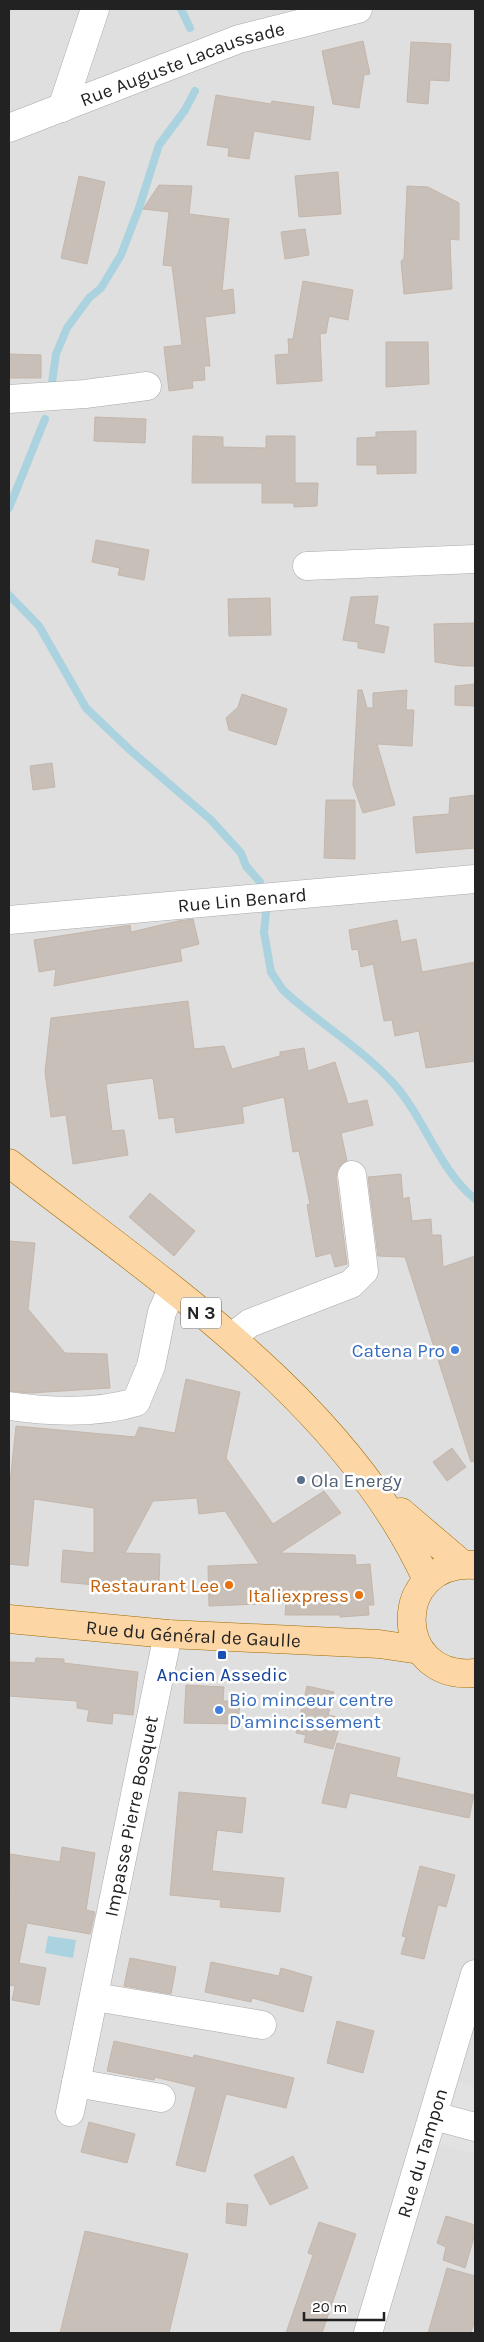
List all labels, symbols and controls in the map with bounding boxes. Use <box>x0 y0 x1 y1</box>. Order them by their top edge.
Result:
street label: Rue Auguste Lacaussade <box>77 18 287 111</box>
street label: Rue Lin Benard <box>177 884 308 917</box>
road number: N 3 <box>181 1298 221 1329</box>
place label: Catena Pro <box>352 1340 445 1362</box>
marker: Catena Pro <box>449 1344 461 1356</box>
place label: Ola Energy <box>311 1470 402 1492</box>
marker: Ola Energy <box>295 1474 307 1486</box>
place label: Restaurant Lee <box>90 1575 219 1597</box>
marker: Restaurant Lee <box>223 1579 235 1591</box>
place label: Italiexpress <box>248 1585 349 1607</box>
marker: Italiexpress <box>353 1589 365 1601</box>
street label: Rue du Général de Gaulle <box>85 1616 301 1652</box>
marker: Ancien Assedic <box>216 1649 228 1661</box>
place label: Ancien Assedic <box>157 1664 287 1686</box>
place label: Bio minceur centre D'amincissement <box>229 1689 394 1733</box>
marker: Bio minceur centre D'amincissement <box>213 1704 225 1716</box>
street label: Impasse Pierre Bosquet <box>100 1714 163 1919</box>
street label: Rue du Tampon <box>393 2086 452 2220</box>
scale bar <box>304 2290 384 2322</box>
text: 20 m <box>312 2298 347 2316</box>

